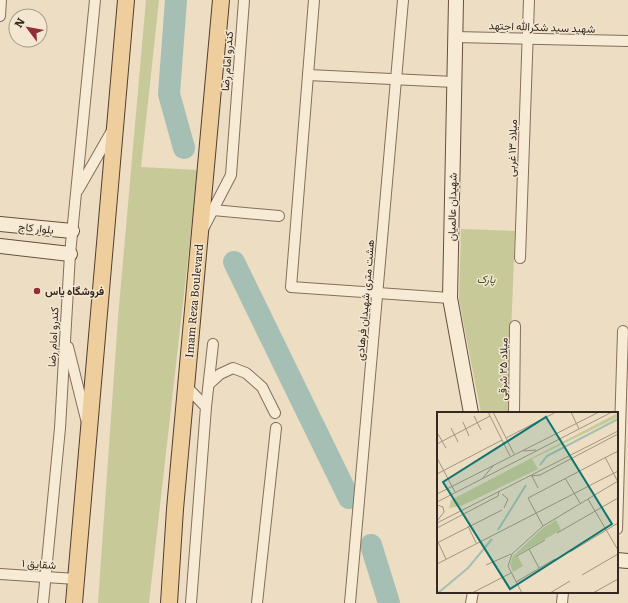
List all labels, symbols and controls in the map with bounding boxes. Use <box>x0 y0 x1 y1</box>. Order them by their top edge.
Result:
north arrow <box>8 8 48 48</box>
text: N <box>9 14 28 30</box>
street label: شهید سید شکرالله اجتهد <box>488 16 596 36</box>
street label: کندرو امام رضا <box>216 30 237 92</box>
street label: میلاد ۱۳ غربی <box>502 119 520 177</box>
street label: شهیدان عالمیان <box>442 172 460 241</box>
street label: بلوار کاج <box>18 217 54 238</box>
street label: هشت متری شهیدان فرهادی <box>351 238 377 361</box>
street label: Imam Reza Boulevard <box>180 243 206 359</box>
park label: پارک <box>477 270 496 287</box>
place label: فروشگاه یاس <box>45 282 104 298</box>
marker: فروشگاه یاس <box>32 286 42 296</box>
street label: کندرو امام رضا <box>42 306 63 367</box>
street label: میلاد ۲۵ شرقی <box>493 337 511 400</box>
inset map <box>437 412 618 593</box>
street label: شقایق ۱ <box>21 554 57 572</box>

